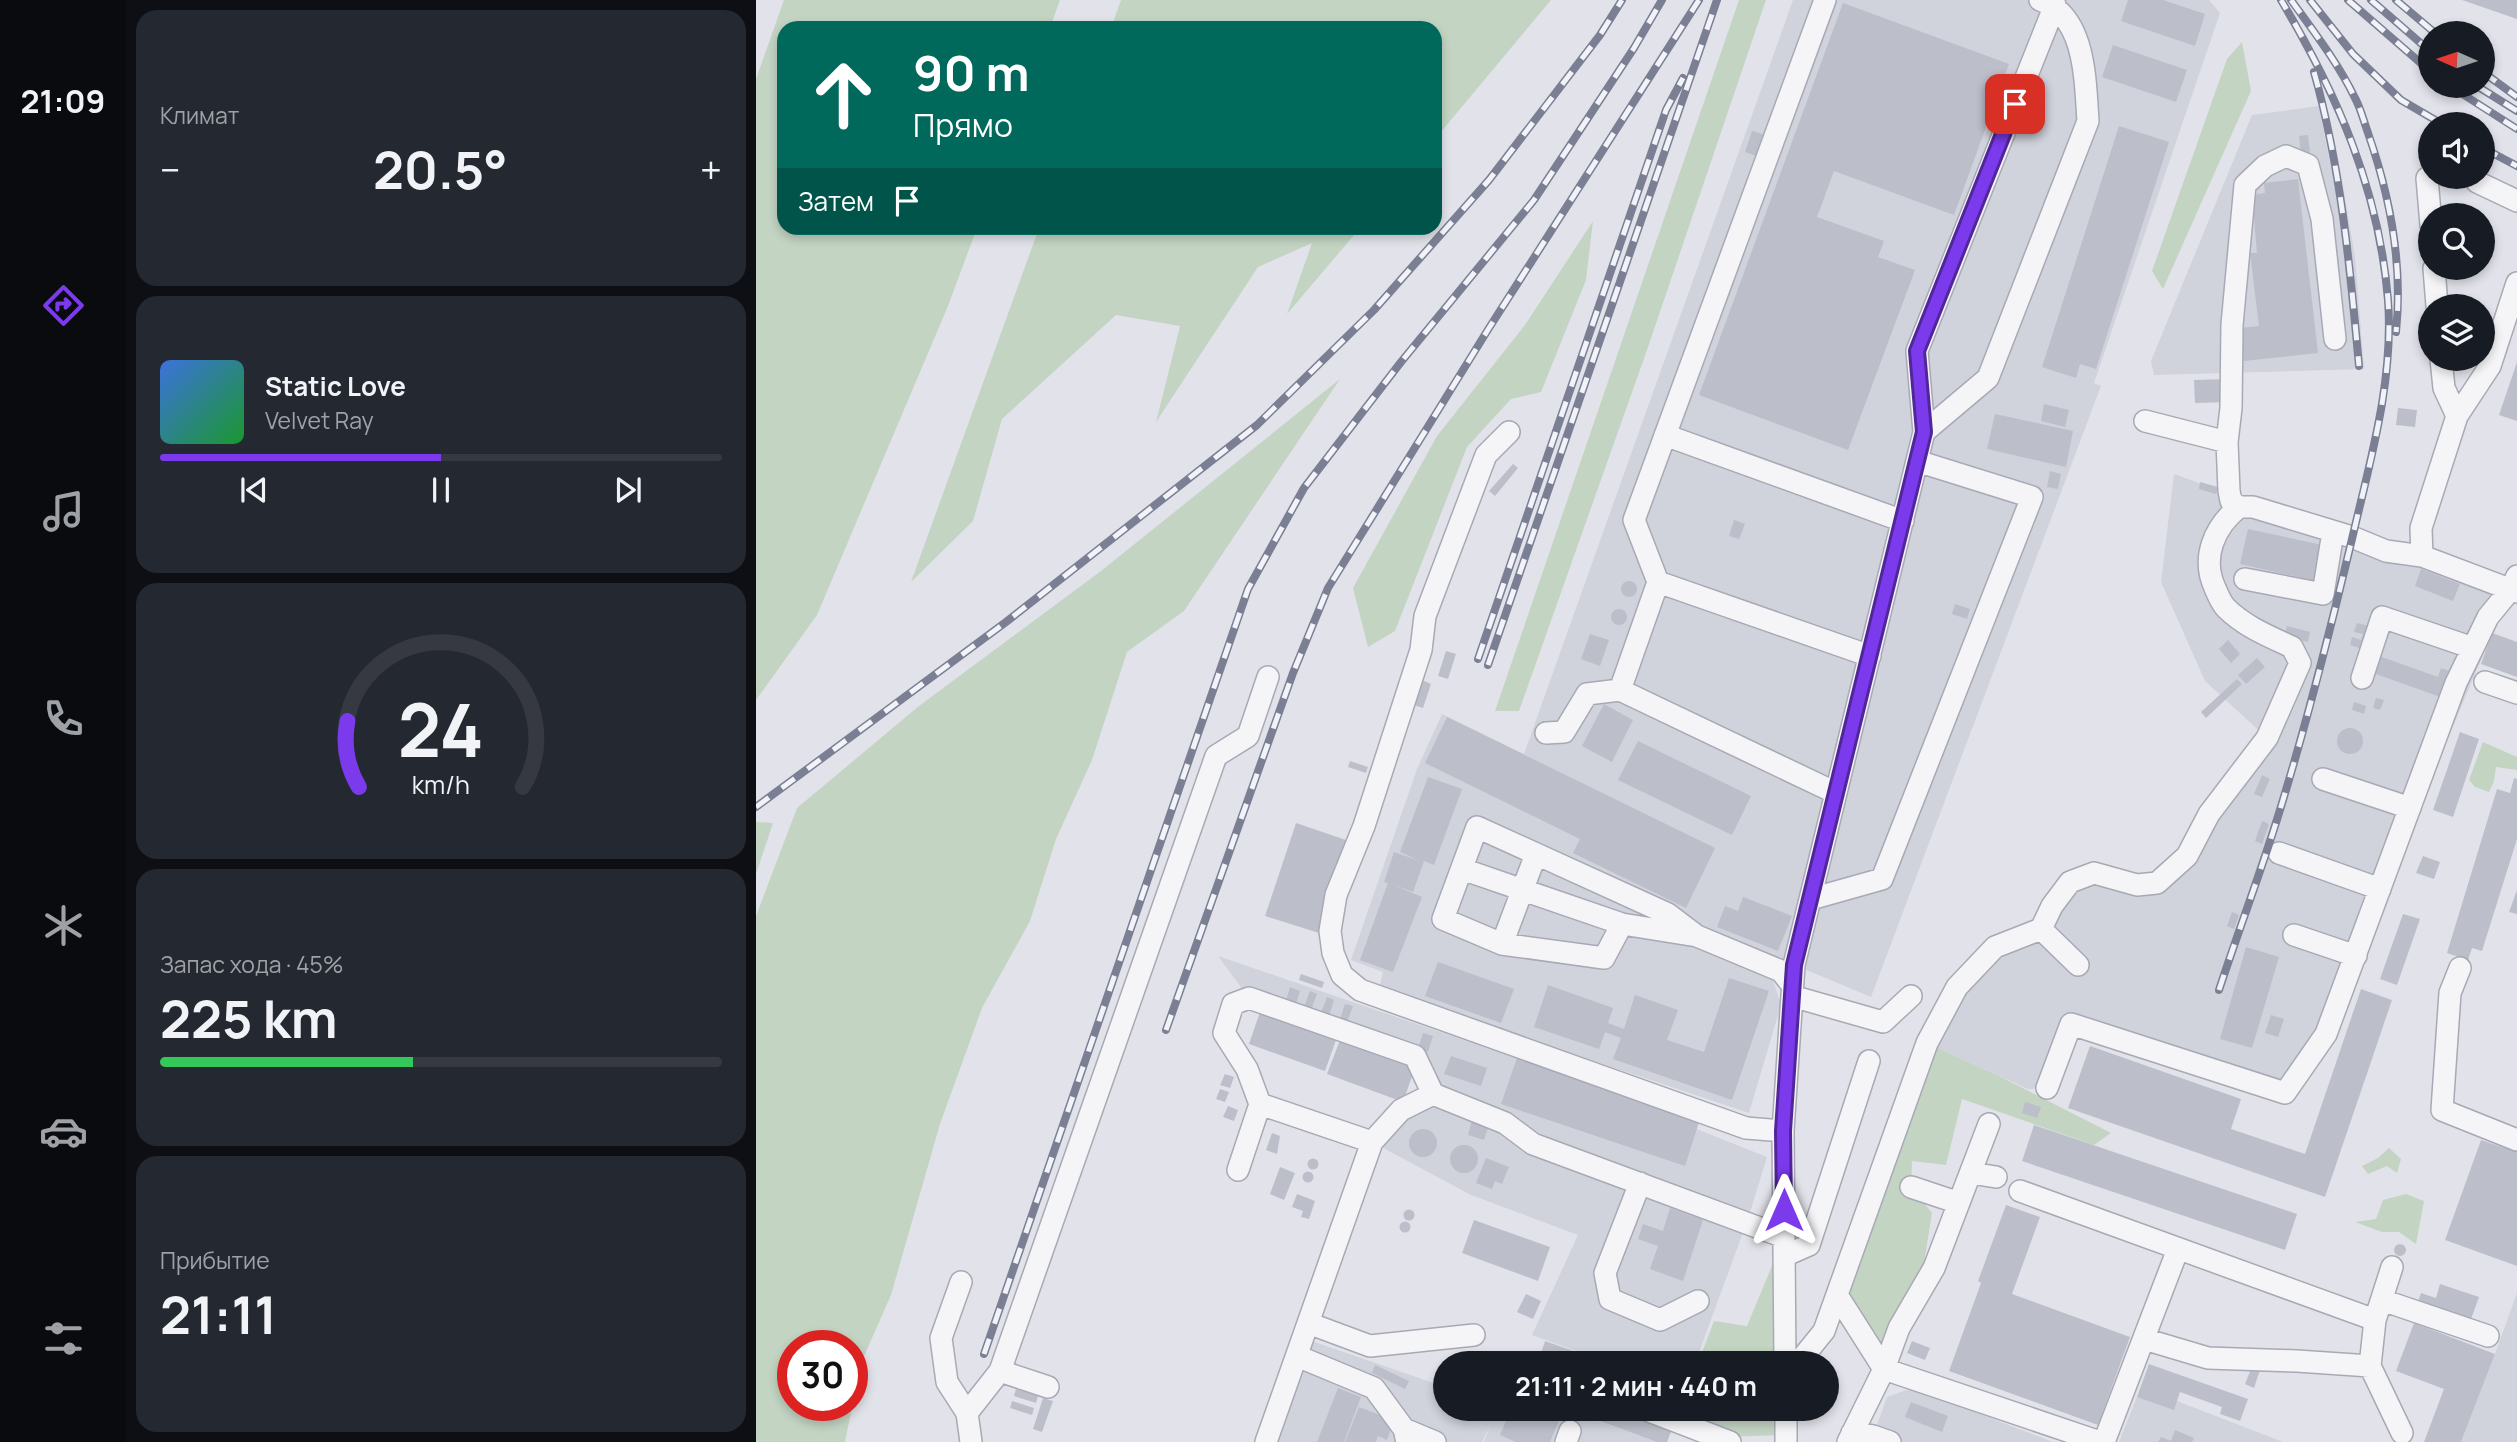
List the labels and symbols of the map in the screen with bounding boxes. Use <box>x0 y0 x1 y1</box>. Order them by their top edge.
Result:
north arrow <box>2418 21 2496 98</box>
pin <box>1985 74 2045 134</box>
position arrow <box>1747 1173 1821 1247</box>
speed limit sign: 30 <box>777 1330 868 1421</box>

